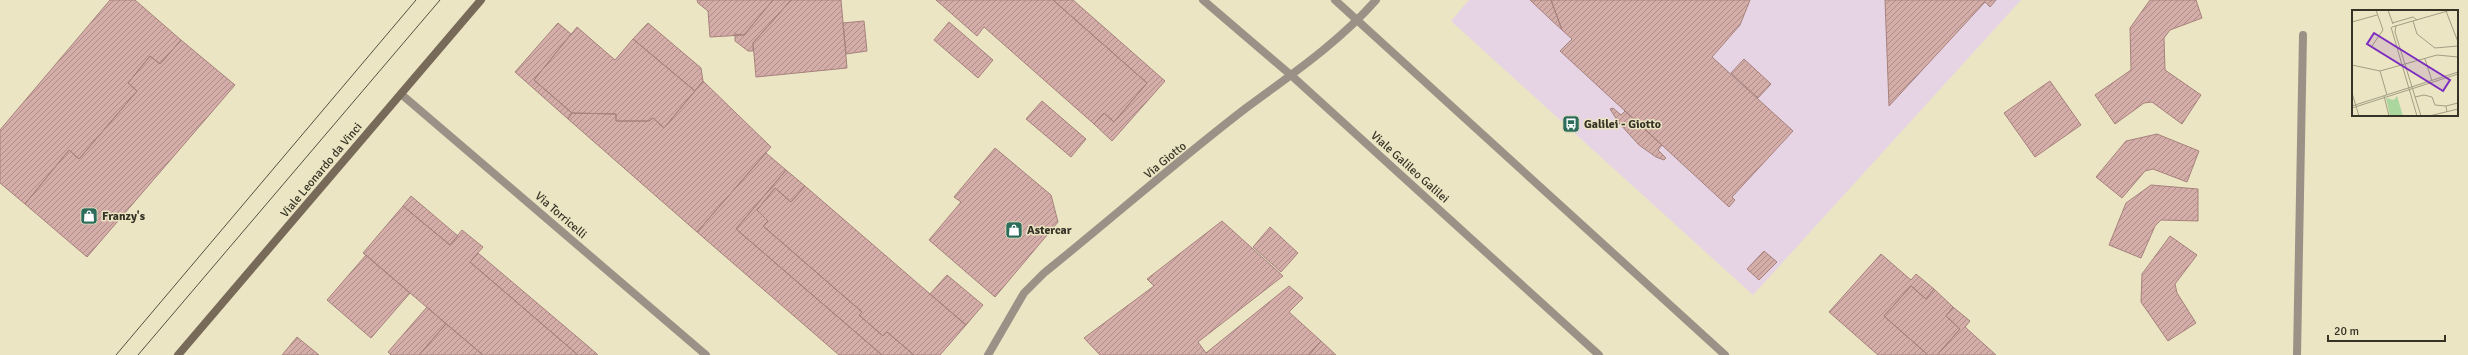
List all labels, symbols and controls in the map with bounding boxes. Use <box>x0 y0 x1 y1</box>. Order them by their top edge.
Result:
inset map <box>2352 10 2458 116</box>
bus stop icon: Galilei - Giotto <box>1561 114 1581 134</box>
place label: Galilei - Giotto <box>1584 117 1661 132</box>
street label: Viale Leonardo da Vinci <box>277 120 366 221</box>
street label: Viale Galileo Galilei <box>1367 128 1452 206</box>
street label: Via Giotto <box>1141 139 1190 182</box>
street label: Via Torricelli <box>532 189 590 242</box>
shop icon: Franzy's <box>79 206 99 226</box>
place label: Franzy's <box>102 209 146 224</box>
shop icon: Astercar <box>1004 220 1024 240</box>
place label: Astercar <box>1027 223 1072 238</box>
scale bar <box>2328 317 2445 343</box>
text: 20 m <box>2334 324 2359 339</box>

